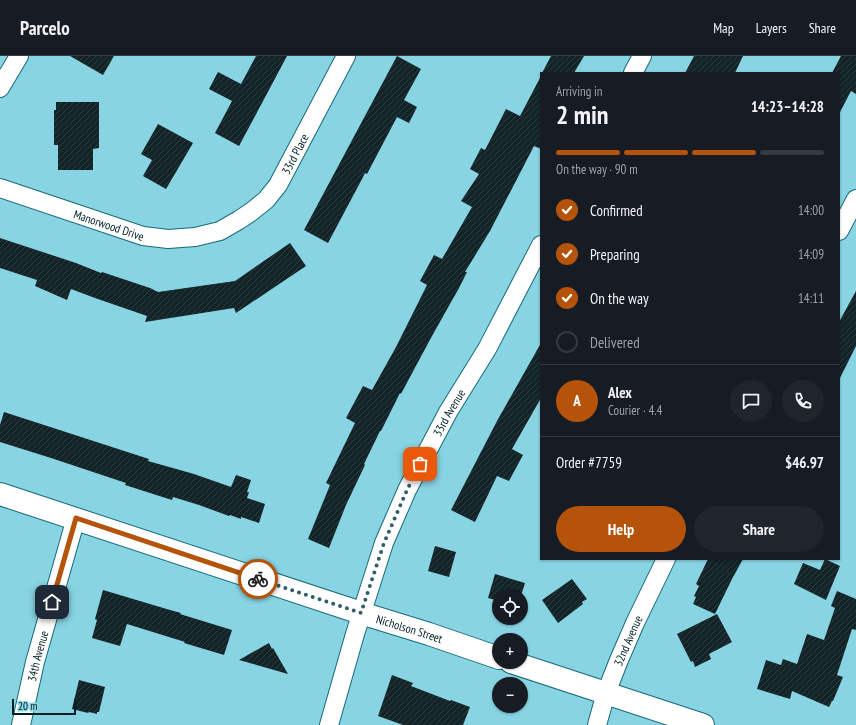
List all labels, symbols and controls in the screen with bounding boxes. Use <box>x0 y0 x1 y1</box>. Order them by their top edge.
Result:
text: Parcelo <box>20 16 70 40</box>
text: Map <box>713 19 734 37</box>
text: Layers <box>756 19 787 37</box>
text: Share <box>809 19 836 37</box>
text: Arriving in <box>556 83 603 100</box>
text: 14:23–14:28 <box>751 97 824 116</box>
text: 2 min <box>556 98 609 131</box>
street label: 33rd Place <box>278 131 311 177</box>
text: On the way · 90 m <box>556 161 638 178</box>
icon: check <box>556 199 578 221</box>
text: Confirmed <box>590 201 643 220</box>
text: 14:00 <box>798 202 824 219</box>
street label: Manorwood Drive <box>72 206 146 243</box>
icon: check <box>556 243 578 265</box>
text: Preparing <box>590 245 640 264</box>
text: 14:09 <box>798 246 824 263</box>
icon: check <box>556 287 578 309</box>
text: On the way <box>590 289 649 308</box>
text: 14:11 <box>798 290 824 307</box>
text: Delivered <box>590 333 640 352</box>
button: chat <box>730 380 772 422</box>
button: phone <box>782 380 824 422</box>
text: Alex <box>608 383 632 402</box>
street label: 33rd Avenue <box>429 386 468 439</box>
text: A <box>573 391 581 410</box>
text: Courier · 4.4 <box>608 402 662 419</box>
pin <box>403 447 437 481</box>
icon: bag <box>409 453 431 475</box>
text: Order #7759 <box>556 453 622 472</box>
text: $46.97 <box>785 453 824 472</box>
button: Help <box>556 506 686 552</box>
button: Share <box>694 506 824 552</box>
courier <box>238 559 278 599</box>
icon: bike <box>247 568 269 590</box>
pin <box>35 585 69 619</box>
map controls <box>492 589 528 713</box>
button: locate <box>492 589 528 625</box>
icon: home <box>41 591 63 613</box>
street label: Nicholson Street <box>375 611 445 646</box>
street label: 32nd Avenue <box>610 613 645 668</box>
street label: 34th Avenue <box>23 629 51 683</box>
button: + <box>492 633 528 669</box>
button: − <box>492 677 528 713</box>
scale bar <box>12 697 76 716</box>
text: 20 m <box>18 699 37 713</box>

